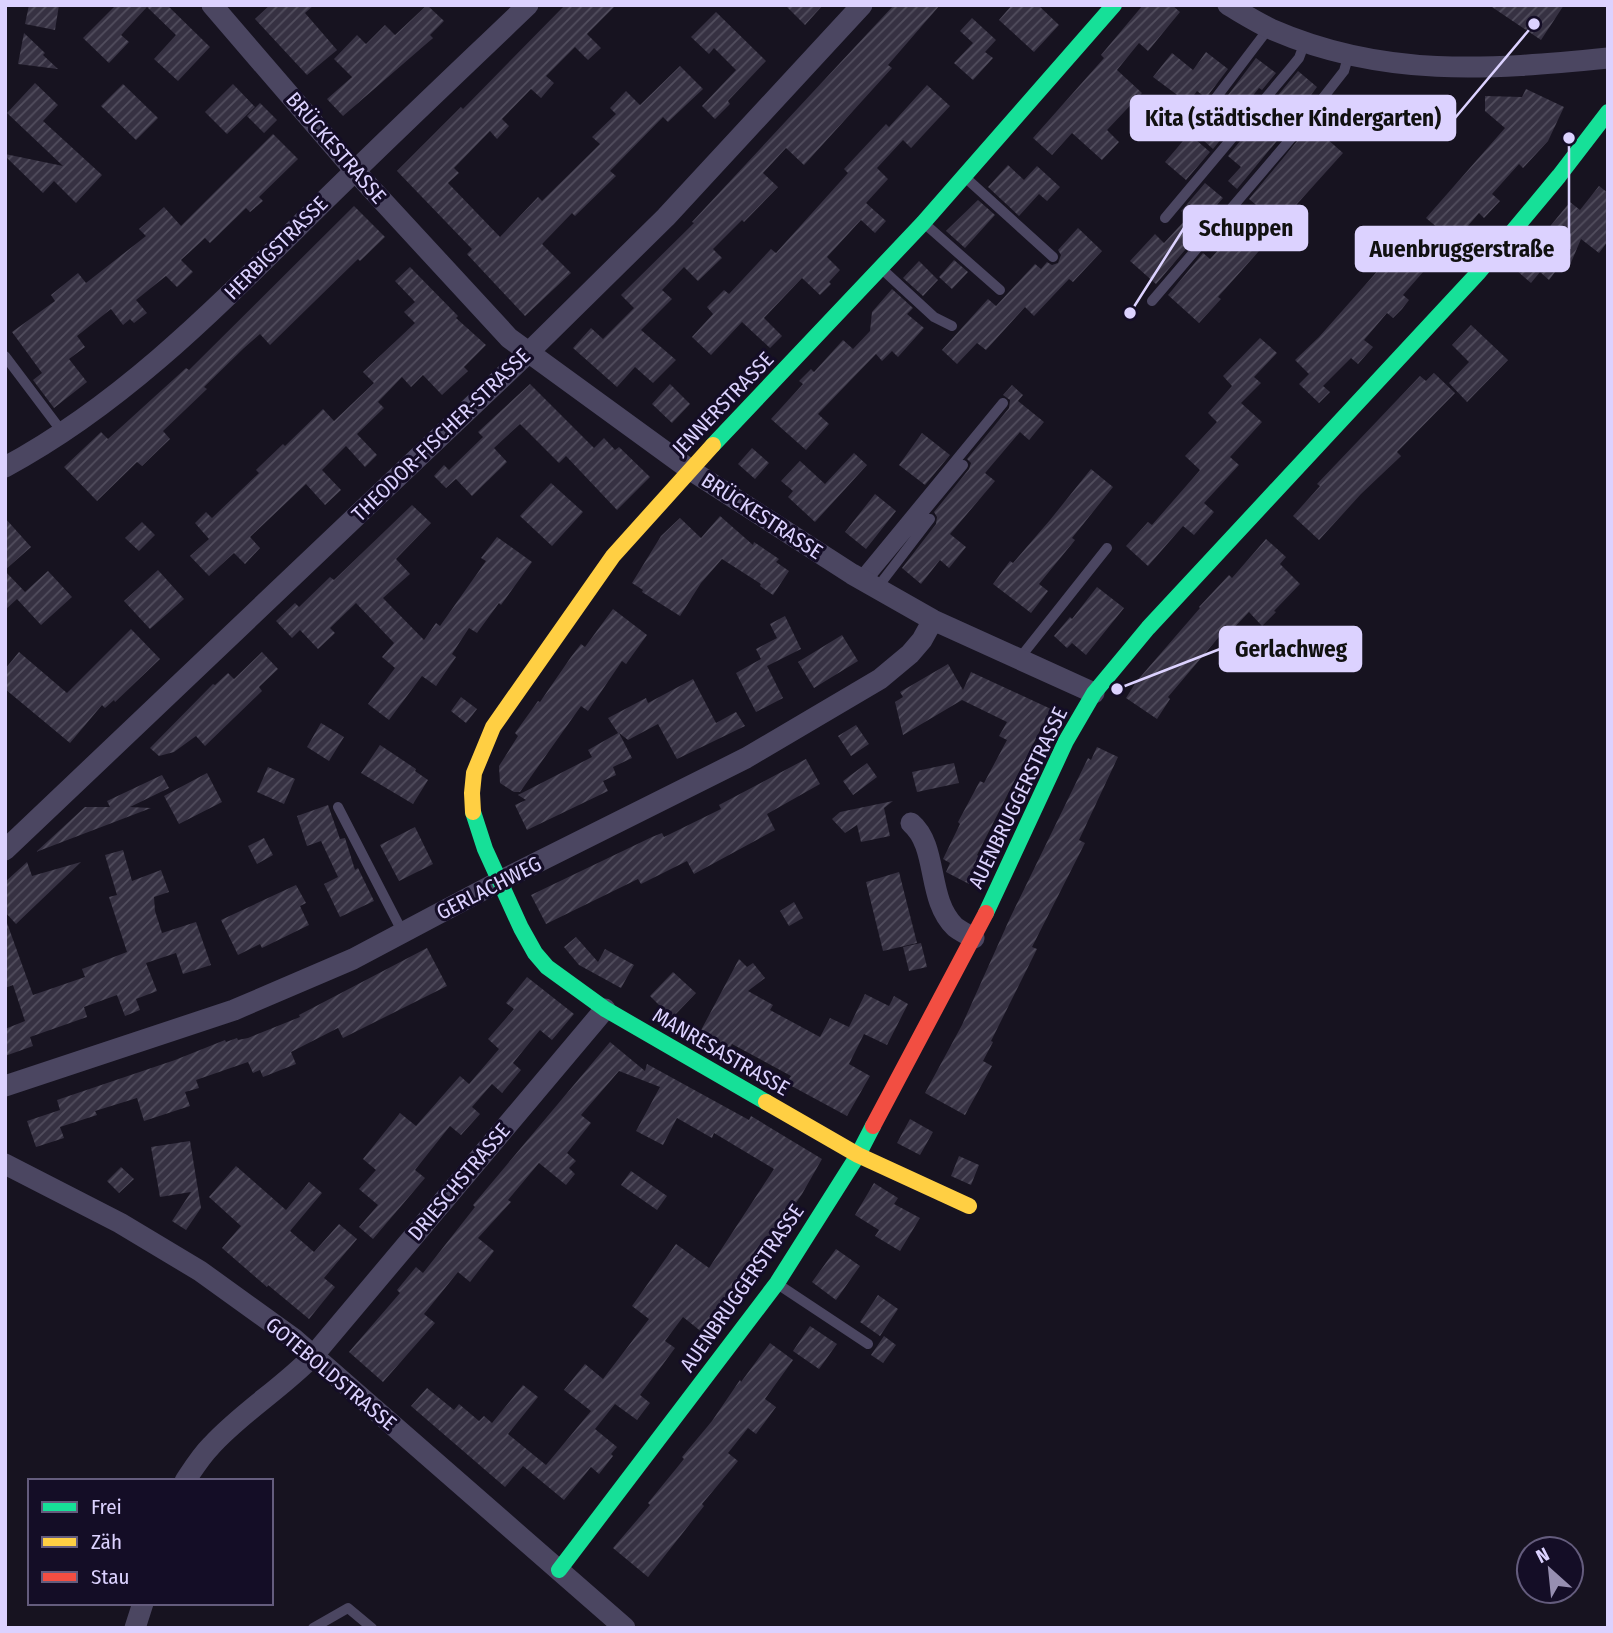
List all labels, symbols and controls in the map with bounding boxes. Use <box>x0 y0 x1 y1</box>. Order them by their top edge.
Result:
street label: BRÜCKESTRASSE <box>281 87 392 209</box>
callout: Kita (städtischer Kindergarten) <box>1131 96 1455 140</box>
text: Kita (städtischer Kindergarten) <box>1145 104 1441 132</box>
street label: HERBIGSTRASSE <box>219 191 333 305</box>
callout: Schuppen <box>1184 206 1307 250</box>
text: Schuppen <box>1199 214 1293 242</box>
callout: Auenbruggerstraße <box>1356 227 1569 271</box>
text: Auenbruggerstraße <box>1369 235 1555 263</box>
street label: THEODOR-FISCHER-STRASSE <box>346 343 536 527</box>
street label: JENNERSTRASSE <box>667 346 779 462</box>
street label: BRÜCKESTRASSE <box>697 467 828 565</box>
callout: Gerlachweg <box>1220 627 1361 671</box>
text: Gerlachweg <box>1235 635 1348 663</box>
street label: AUENBRUGGERSTRASSE <box>963 703 1073 893</box>
street label: GERLACHWEG <box>432 850 546 926</box>
street label: MANRESASTRASSE <box>648 1002 794 1102</box>
street label: DRIESCHSTRASSE <box>402 1118 516 1246</box>
street label: AUENBRUGGERSTRASSE <box>674 1199 810 1377</box>
street label: GOTEBOLDSTRASSE <box>260 1312 402 1436</box>
legend <box>28 1479 273 1605</box>
text: Frei <box>91 1494 122 1520</box>
text: Zäh <box>91 1529 122 1555</box>
north arrow <box>1515 1535 1585 1605</box>
text: N <box>1532 1542 1553 1568</box>
text: Stau <box>91 1564 129 1590</box>

